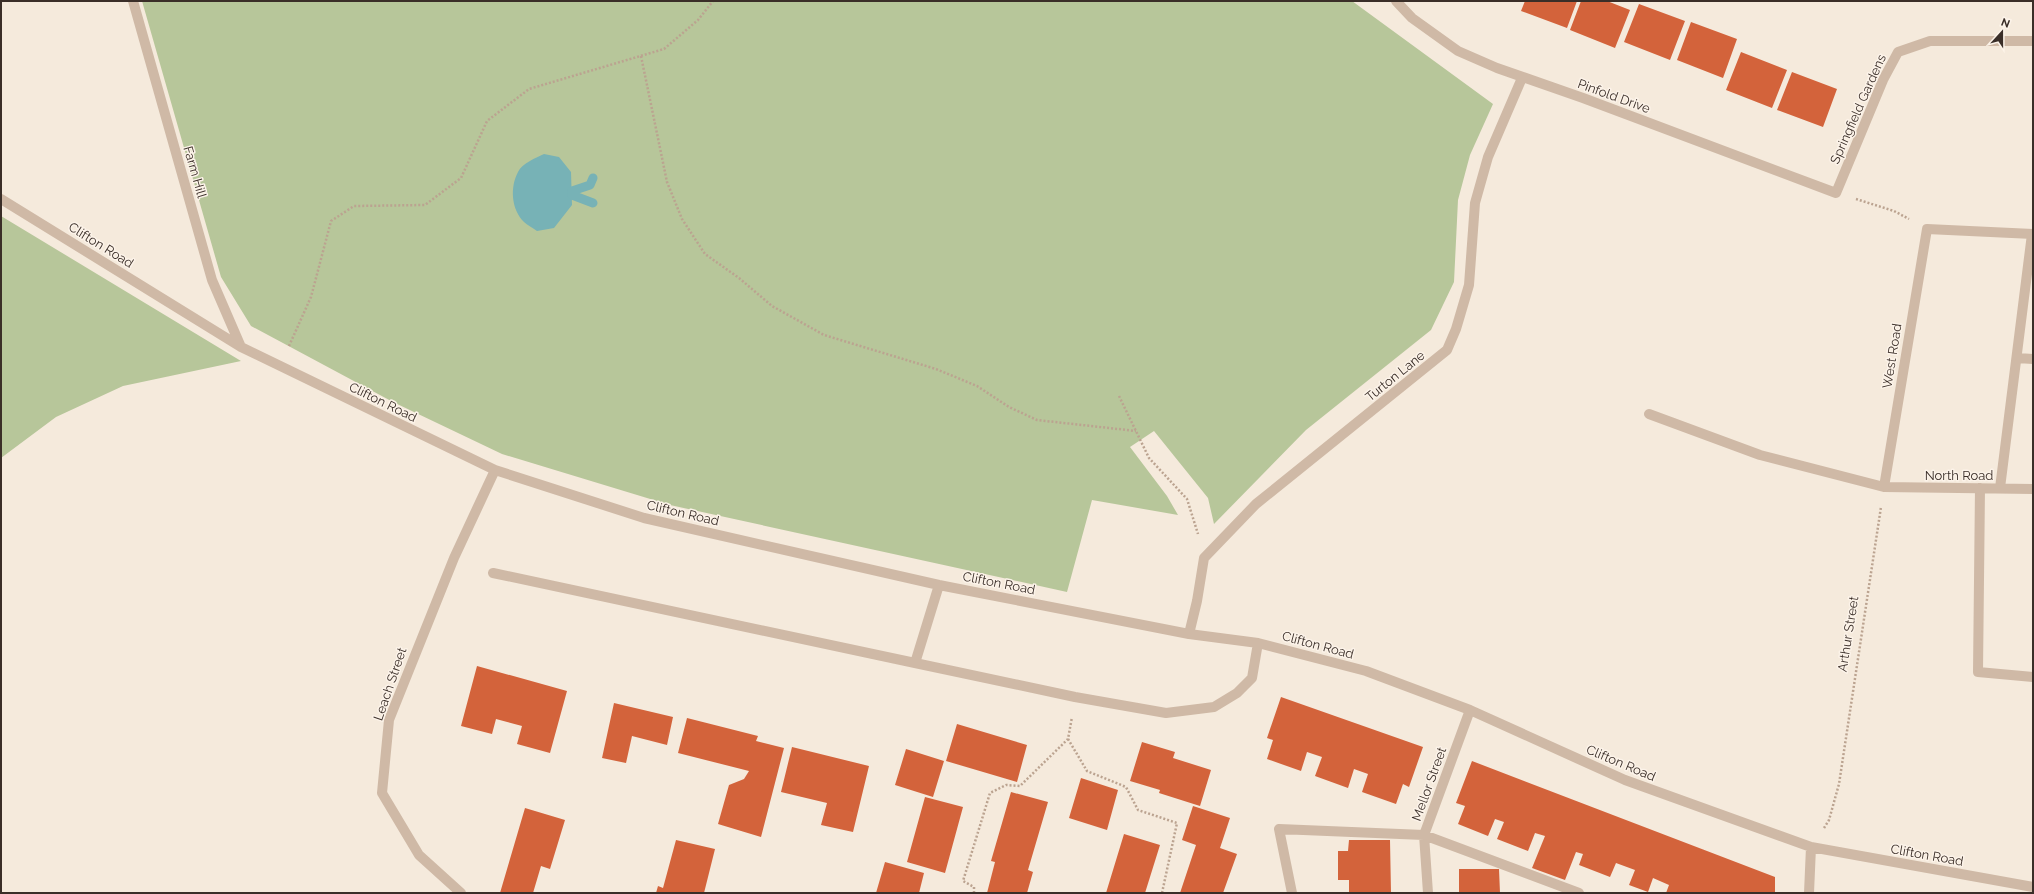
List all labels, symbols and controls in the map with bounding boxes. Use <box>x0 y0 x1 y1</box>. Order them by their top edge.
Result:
north arrow <box>1982 12 2022 52</box>
text: N <box>1999 16 2012 31</box>
street label: Springfield Gardens <box>1827 52 1889 166</box>
street label: Pinfold Drive <box>1576 76 1653 116</box>
street label: Farm Hill <box>180 144 210 200</box>
street label: Clifton Road <box>66 219 136 271</box>
street label: West Road <box>1879 322 1905 390</box>
street label: Turton Lane <box>1362 347 1428 404</box>
street label: Clifton Road <box>347 379 419 425</box>
street label: North Road <box>1925 468 1993 483</box>
street label: Clifton Road <box>645 497 721 529</box>
street label: Clifton Road <box>961 569 1037 597</box>
street label: Arthur Street <box>1835 594 1862 673</box>
street label: Clifton Road <box>1280 628 1356 662</box>
street label: Leach Street <box>370 645 410 722</box>
street label: Clifton Road <box>1584 742 1658 784</box>
street label: Mellor Street <box>1409 744 1449 823</box>
street label: Clifton Road <box>1889 841 1965 869</box>

